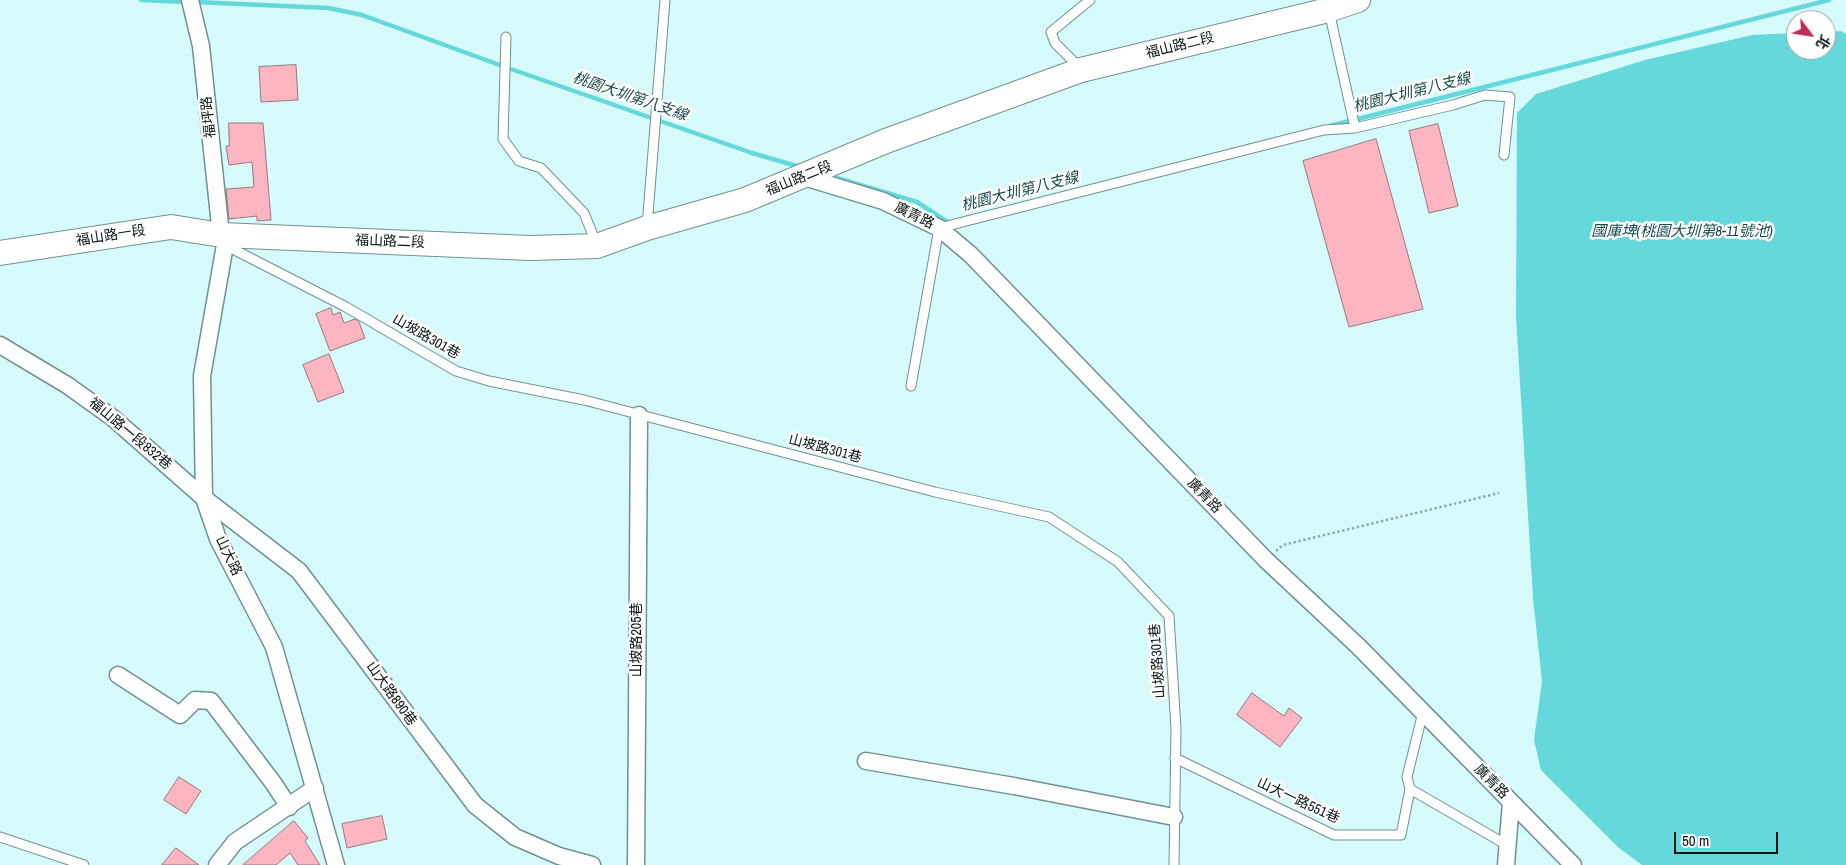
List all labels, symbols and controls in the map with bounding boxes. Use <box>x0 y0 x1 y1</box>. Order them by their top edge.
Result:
north arrow <box>1786 10 1836 60</box>
street label: 福山路二段 <box>1144 29 1216 63</box>
text: 北 <box>1812 32 1834 53</box>
water label: 桃園大圳第八支線 <box>570 69 690 125</box>
water label: 桃園大圳第八支線 <box>1352 70 1472 116</box>
street label: 福坪路 <box>198 95 220 139</box>
street label: 福山路二段 <box>763 158 835 200</box>
water label: 桃園大圳第八支線 <box>960 169 1080 215</box>
street label: 廣青路 <box>891 199 937 233</box>
street label: 福山路一段 <box>75 222 147 250</box>
water label: 國庫埤(桃園大圳第8-11號池) <box>1591 223 1773 241</box>
street label: 福山路二段 <box>355 232 425 252</box>
street label: 山坡路301巷 <box>389 311 463 363</box>
street label: 福山路一段832巷 <box>85 394 175 474</box>
street label: 山坡路301巷 <box>787 431 863 467</box>
street label: 廣青路 <box>1183 475 1225 517</box>
street label: 山大路 <box>211 533 245 579</box>
street label: 山坡路205巷 <box>629 602 645 678</box>
street label: 山坡路301巷 <box>1147 623 1169 699</box>
street label: 山大路890巷 <box>362 659 420 729</box>
street label: 廣青路 <box>1470 761 1512 803</box>
street label: 山大一路551巷 <box>1254 775 1342 827</box>
scale bar <box>1676 822 1780 854</box>
text: 50 m <box>1682 830 1709 851</box>

